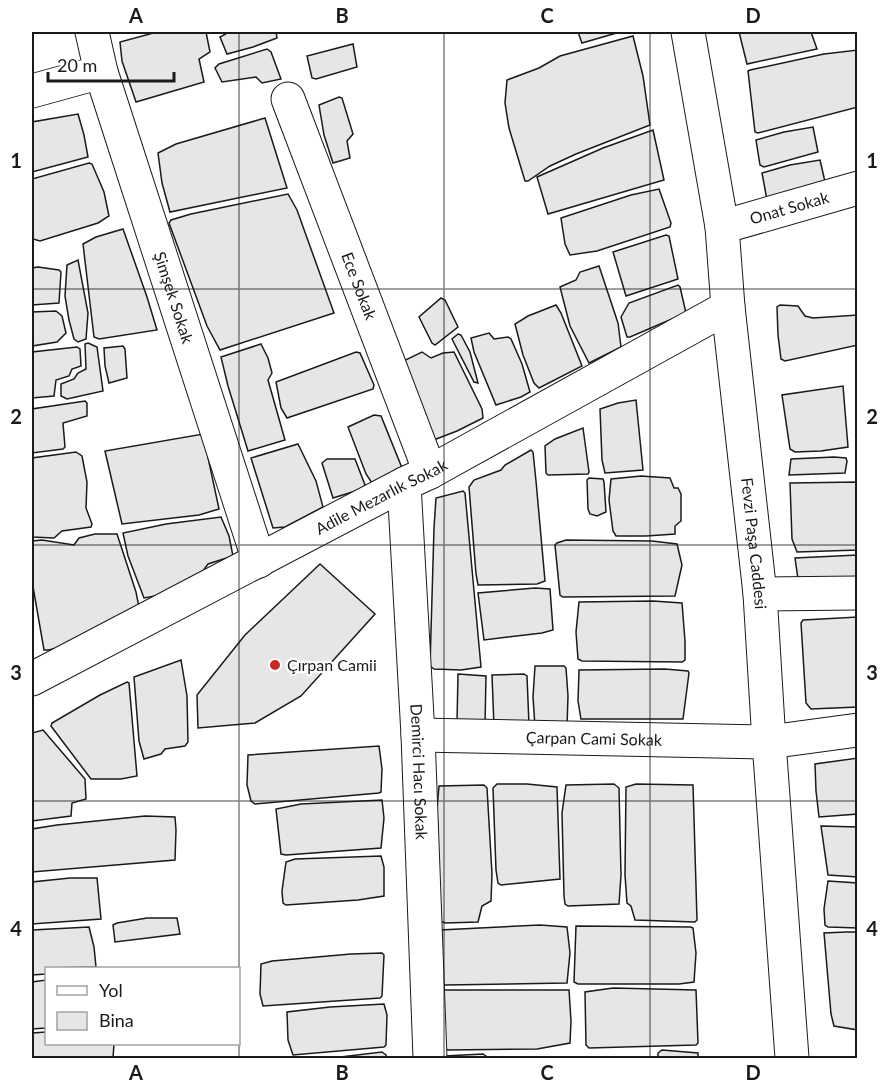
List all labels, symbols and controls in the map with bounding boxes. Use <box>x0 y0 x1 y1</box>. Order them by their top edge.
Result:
text: A <box>128 3 143 27</box>
text: B <box>335 3 349 27</box>
text: C <box>540 3 554 27</box>
text: D <box>745 3 761 27</box>
scale bar <box>48 45 174 83</box>
text: 20 m <box>57 54 97 76</box>
text: 1 <box>10 148 22 172</box>
text: 1 <box>866 148 878 172</box>
street label: Onat Sokak <box>747 187 832 228</box>
street label: Şimşek Sokak <box>151 249 198 346</box>
street label: Ece Sokak <box>338 249 381 323</box>
text: 2 <box>10 404 22 428</box>
text: 2 <box>866 404 878 428</box>
street label: Adile Mezarlık Sokak <box>312 454 451 538</box>
street label: Fevzi Paşa Caddesi <box>738 477 771 610</box>
place label: Çırpan Camii <box>287 655 377 674</box>
marker: Çırpan Camii <box>268 658 282 672</box>
text: 3 <box>10 660 22 684</box>
text: 3 <box>866 660 878 684</box>
street label: Demirci Hacı Sokak <box>407 703 432 841</box>
street label: Çarpan Cami Sokak <box>526 727 663 749</box>
text: 4 <box>10 916 22 940</box>
text: 4 <box>866 916 878 940</box>
legend <box>45 967 240 1045</box>
text: Yol <box>99 979 123 1001</box>
text: Bina <box>99 1009 134 1031</box>
text: A <box>128 1060 143 1084</box>
text: B <box>335 1060 349 1084</box>
text: C <box>540 1060 554 1084</box>
text: D <box>745 1060 761 1084</box>

